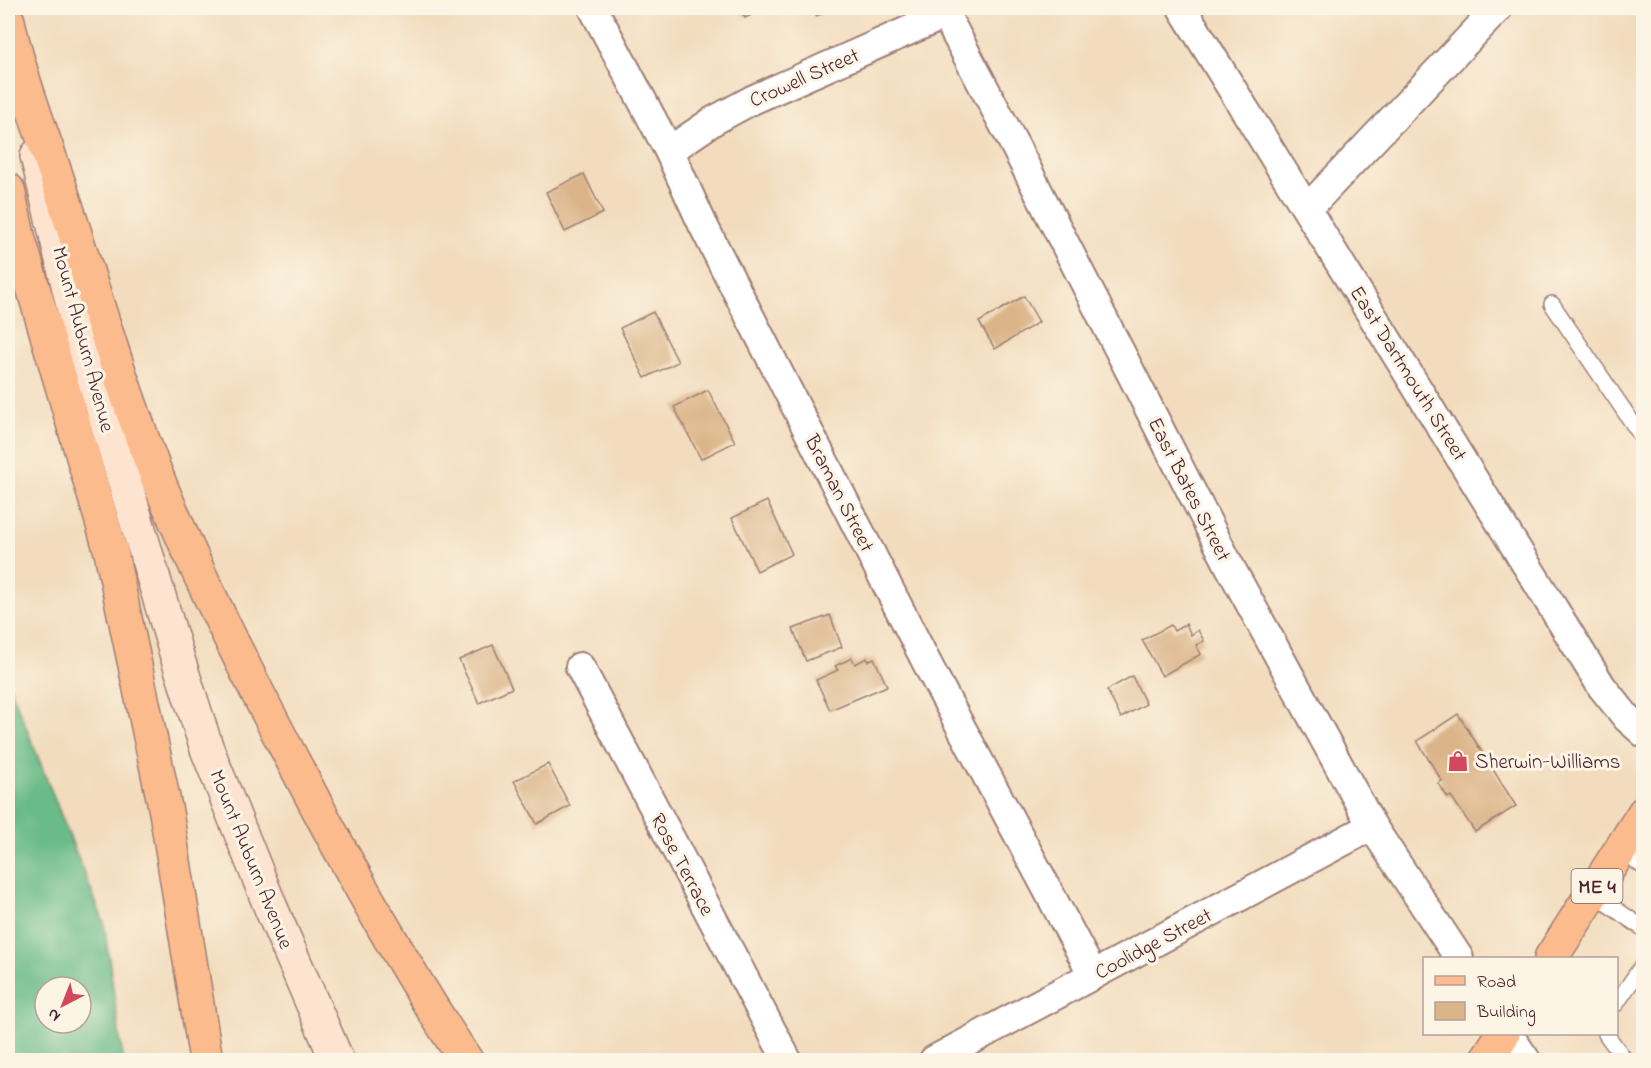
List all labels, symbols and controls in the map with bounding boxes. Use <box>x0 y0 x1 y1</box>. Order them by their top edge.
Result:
street label: Crowell Street <box>745 41 865 116</box>
street label: Mount Auburn Avenue <box>43 243 121 436</box>
street label: East Dartmouth Street <box>1341 281 1473 468</box>
street label: East Bates Street <box>1139 413 1237 567</box>
street label: Braman Street <box>795 429 881 558</box>
place label: Sherwin-Williams <box>1475 748 1620 778</box>
shop icon: Sherwin-Williams <box>1446 749 1470 773</box>
street label: Mount Auburn Avenue <box>200 766 300 955</box>
street label: Rose Terrace <box>642 808 721 922</box>
road number: ME 4 <box>1572 869 1622 903</box>
street label: Coolidge Street <box>1090 901 1219 990</box>
legend <box>1423 957 1618 1035</box>
text: Road <box>1477 970 1516 996</box>
north arrow <box>33 975 93 1035</box>
text: Building <box>1476 1000 1536 1027</box>
text: N <box>42 1002 66 1027</box>

